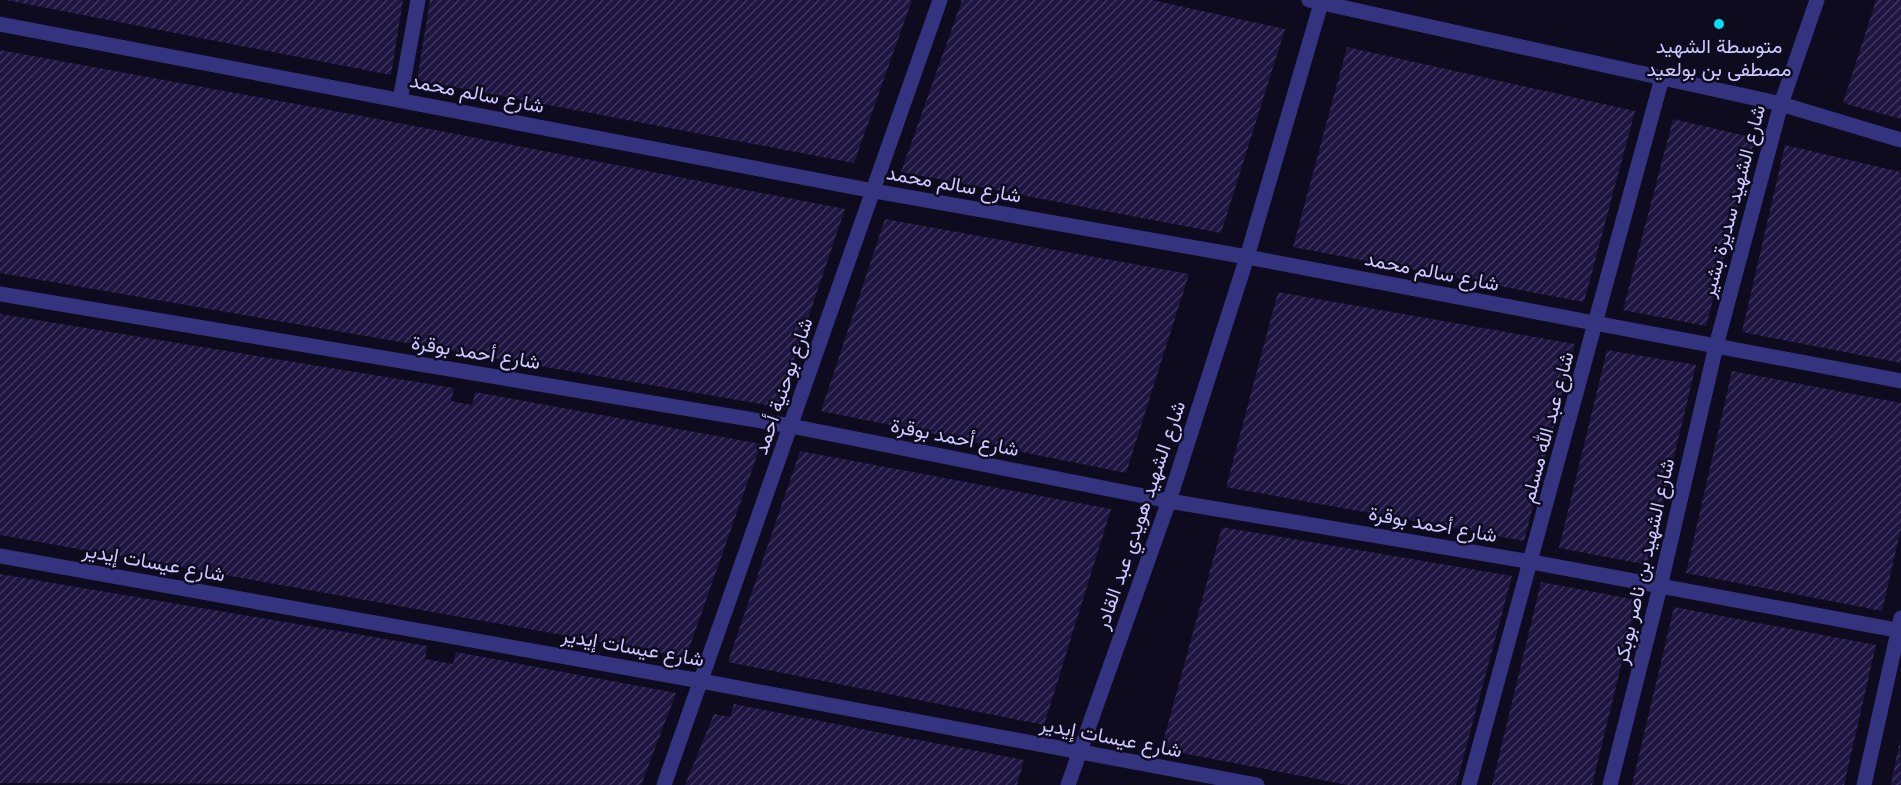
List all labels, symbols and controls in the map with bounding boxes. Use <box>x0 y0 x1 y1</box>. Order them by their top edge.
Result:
marker: متوسطة الشهيد مصطفى بن بولعيد <box>1712 17 1726 31</box>
place label: متوسطة الشهيد مصطفى بن بولعيد <box>1647 32 1791 82</box>
street label: شارع سالم محمد <box>407 66 547 120</box>
street label: شارع الشهيد سديرة بشير <box>1694 102 1772 301</box>
street label: شارع سالم محمد <box>884 158 1024 210</box>
street label: شارع سالم محمد <box>1362 244 1502 298</box>
street label: شارع بوحنية أحمد <box>746 314 820 458</box>
street label: شارع أحمد بوقرة <box>410 328 542 376</box>
street label: شارع عبد الله مسلم <box>1513 348 1581 506</box>
street label: شارع الشهيد هويدي عبد القادر <box>1087 397 1195 635</box>
street label: شارع أحمد بوقرة <box>888 411 1022 463</box>
street label: شارع الشهيد بن ناصر بوبكر <box>1606 455 1681 668</box>
street label: شارع أحمد بوقرة <box>1366 499 1500 549</box>
street label: شارع عيسات إيدير <box>80 536 227 588</box>
street label: شارع عيسات إيدير <box>559 621 706 673</box>
street label: شارع عيسات إيدير <box>1037 709 1184 764</box>

